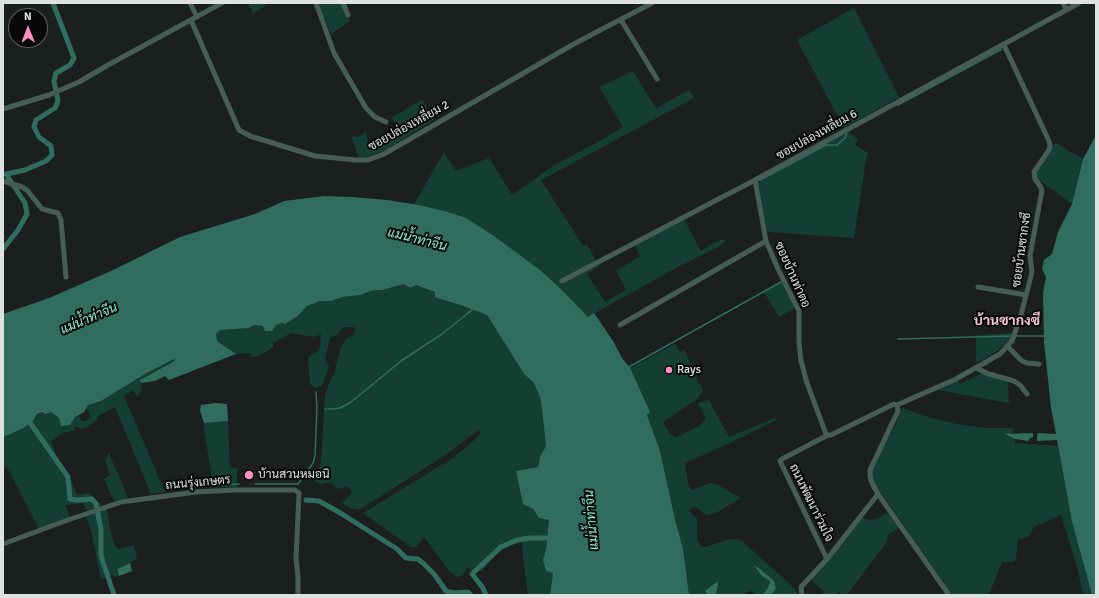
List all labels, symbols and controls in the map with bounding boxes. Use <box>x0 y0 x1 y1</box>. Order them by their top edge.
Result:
north arrow <box>8 8 48 48</box>
text: N <box>24 10 32 23</box>
street label: ซอยปล่องเหลี่ยม 2 <box>366 98 452 154</box>
street label: ซอยปล่องเหลี่ยม 6 <box>774 107 860 163</box>
street label: ซอยบ้านซากงซี <box>1010 212 1034 288</box>
water label: แม่น้ำท่าจีน <box>386 225 448 255</box>
street label: ซอยบ้านท่าตอ <box>771 240 813 310</box>
water label: แม่น้ำท่าจีน <box>58 300 120 338</box>
district label: บ้านซากงซี <box>974 313 1040 329</box>
place label: Rays <box>677 363 701 377</box>
marker: Rays <box>664 365 674 375</box>
street label: ถนนพัฒนาร่วมใจ <box>786 462 836 544</box>
place label: บ้านสวนหมอนิ <box>258 468 330 482</box>
marker: บ้านสวนหมอนิ <box>243 469 255 481</box>
street label: ถนนรุ่งเกษตร <box>165 473 231 493</box>
water label: แม่น้ำท่าจีน <box>582 489 602 551</box>

